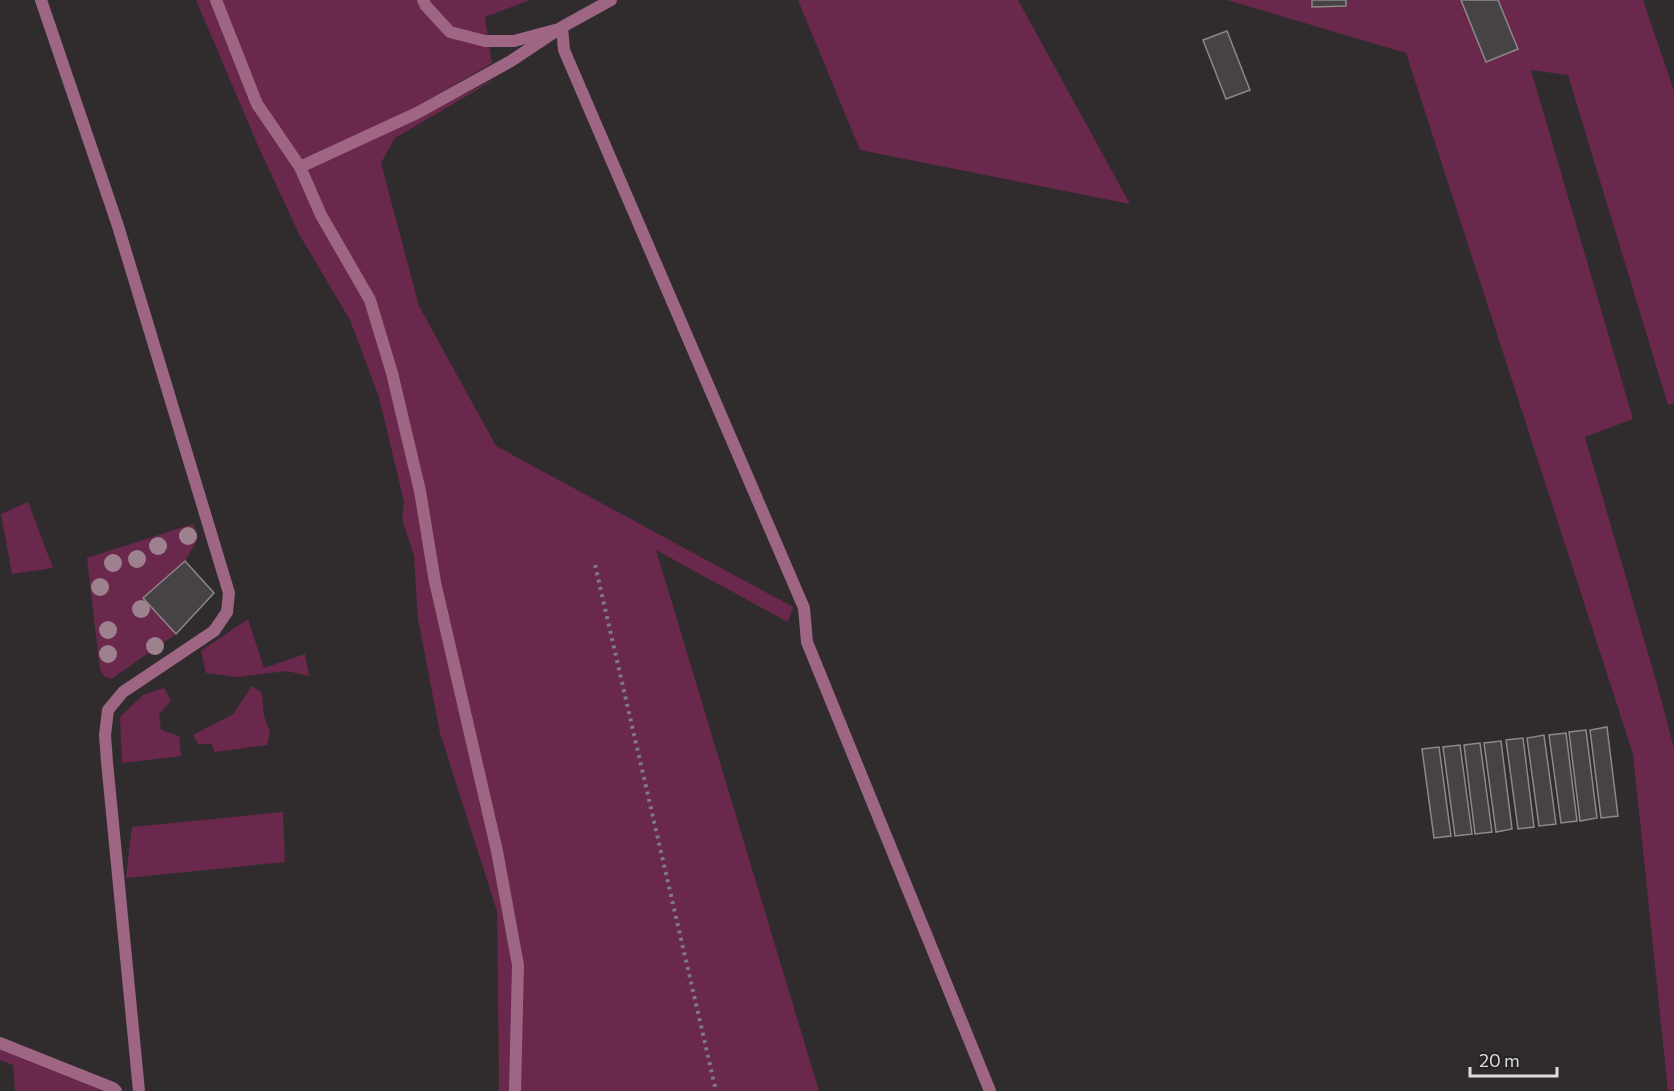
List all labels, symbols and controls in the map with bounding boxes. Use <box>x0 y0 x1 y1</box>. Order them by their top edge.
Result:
scale bar <box>1470 1040 1557 1078</box>
text: 20 m <box>1479 1049 1520 1071</box>

